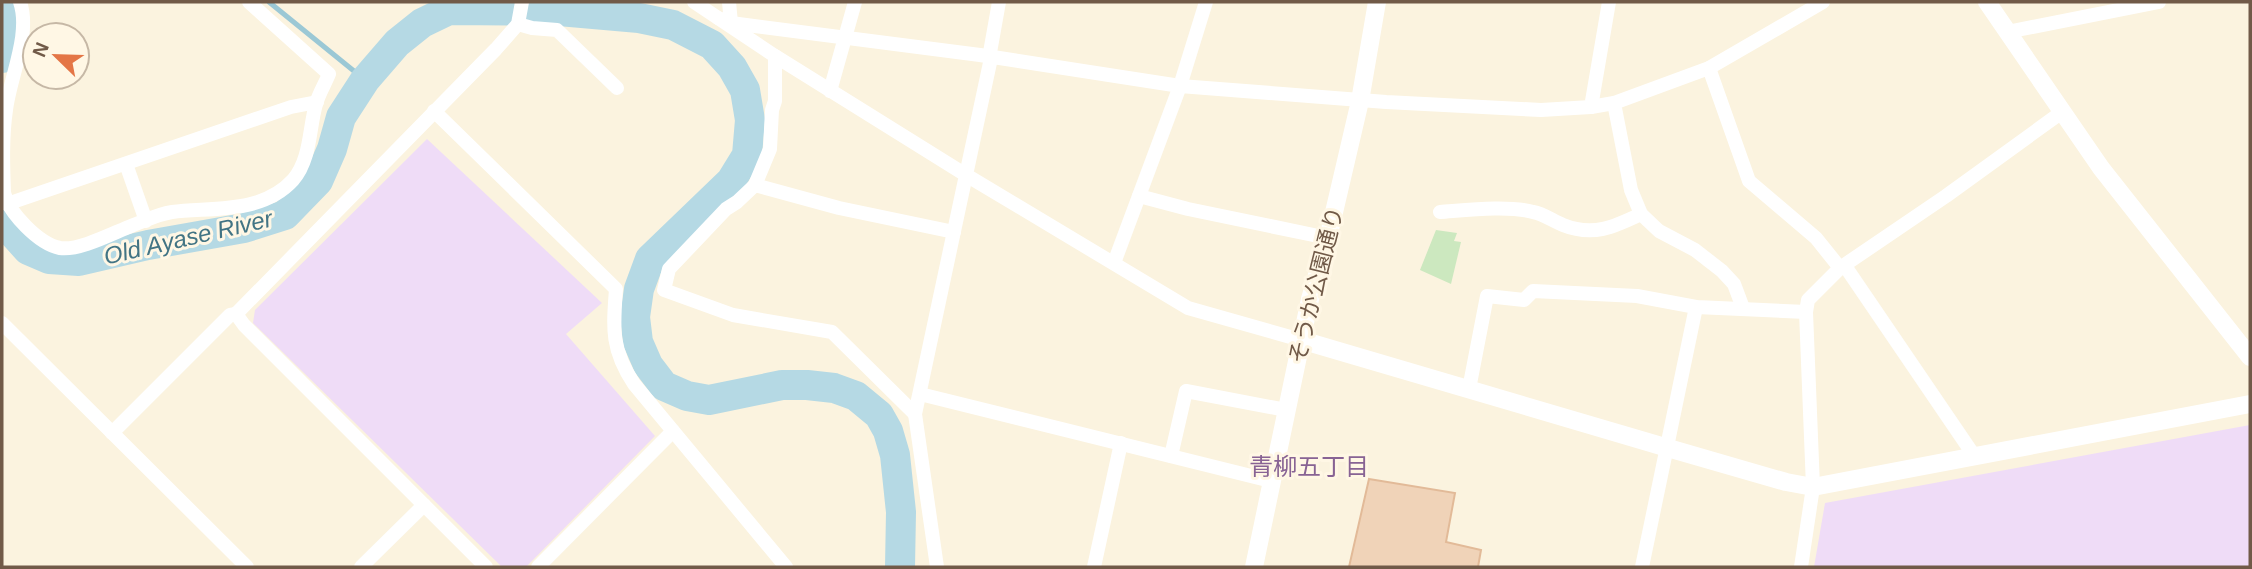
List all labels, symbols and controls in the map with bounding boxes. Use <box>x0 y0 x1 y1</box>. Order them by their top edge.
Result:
north arrow <box>21 21 91 91</box>
text: N <box>28 39 53 60</box>
water label: Old Ayase River <box>101 204 276 270</box>
street label: そうか公園通り <box>1284 204 1348 366</box>
district label: 青柳五丁目 <box>1249 453 1369 480</box>

